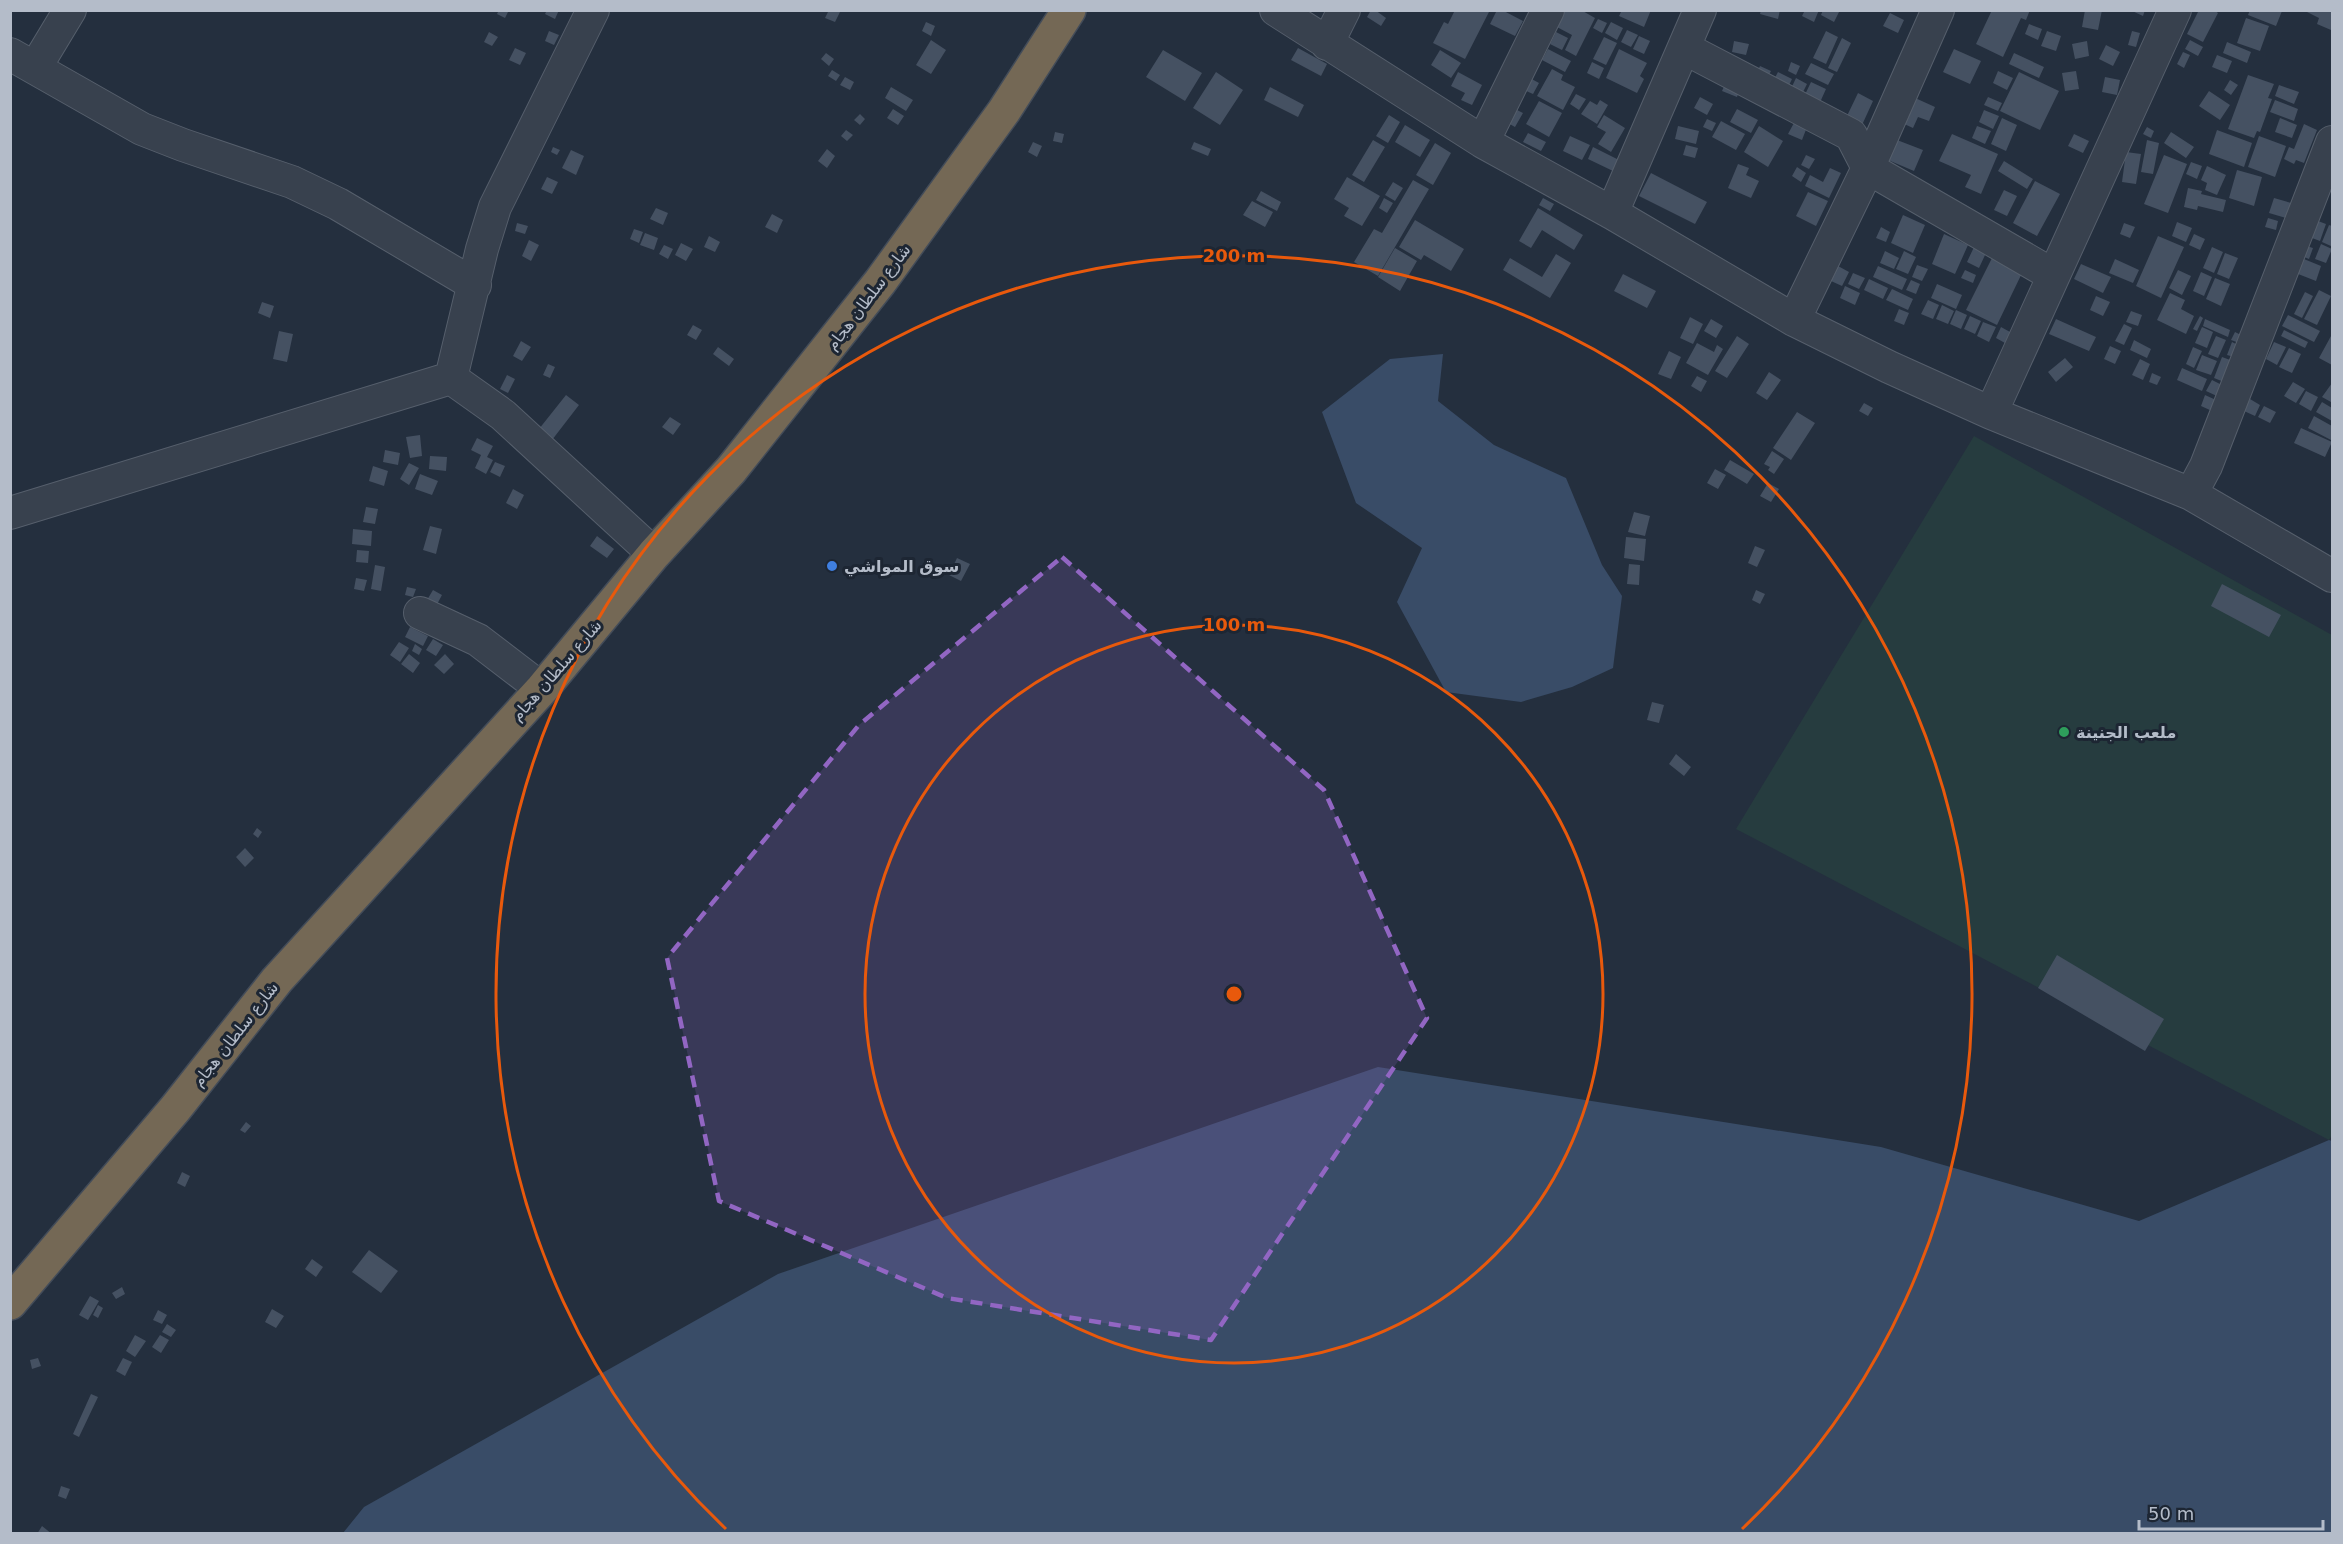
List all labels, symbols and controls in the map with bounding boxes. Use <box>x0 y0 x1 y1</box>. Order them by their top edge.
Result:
street label: شارع سلطان هجام <box>822 241 915 355</box>
text: 200 m <box>1203 245 1265 266</box>
place label: سوق المواشي <box>844 557 959 577</box>
marker: سوق المواشي <box>825 559 839 573</box>
text: 100 m <box>1203 614 1265 635</box>
street label: شارع سلطان هجام <box>507 616 606 725</box>
place label: ملعب الجنينة <box>2076 723 2176 742</box>
marker: ملعب الجنينة <box>2057 725 2071 739</box>
street label: شارع سلطان هجام <box>189 978 283 1091</box>
centre of rings <box>1224 984 1244 1004</box>
scale bar <box>2139 1493 2324 1531</box>
text: 50 m <box>2148 1503 2194 1524</box>

